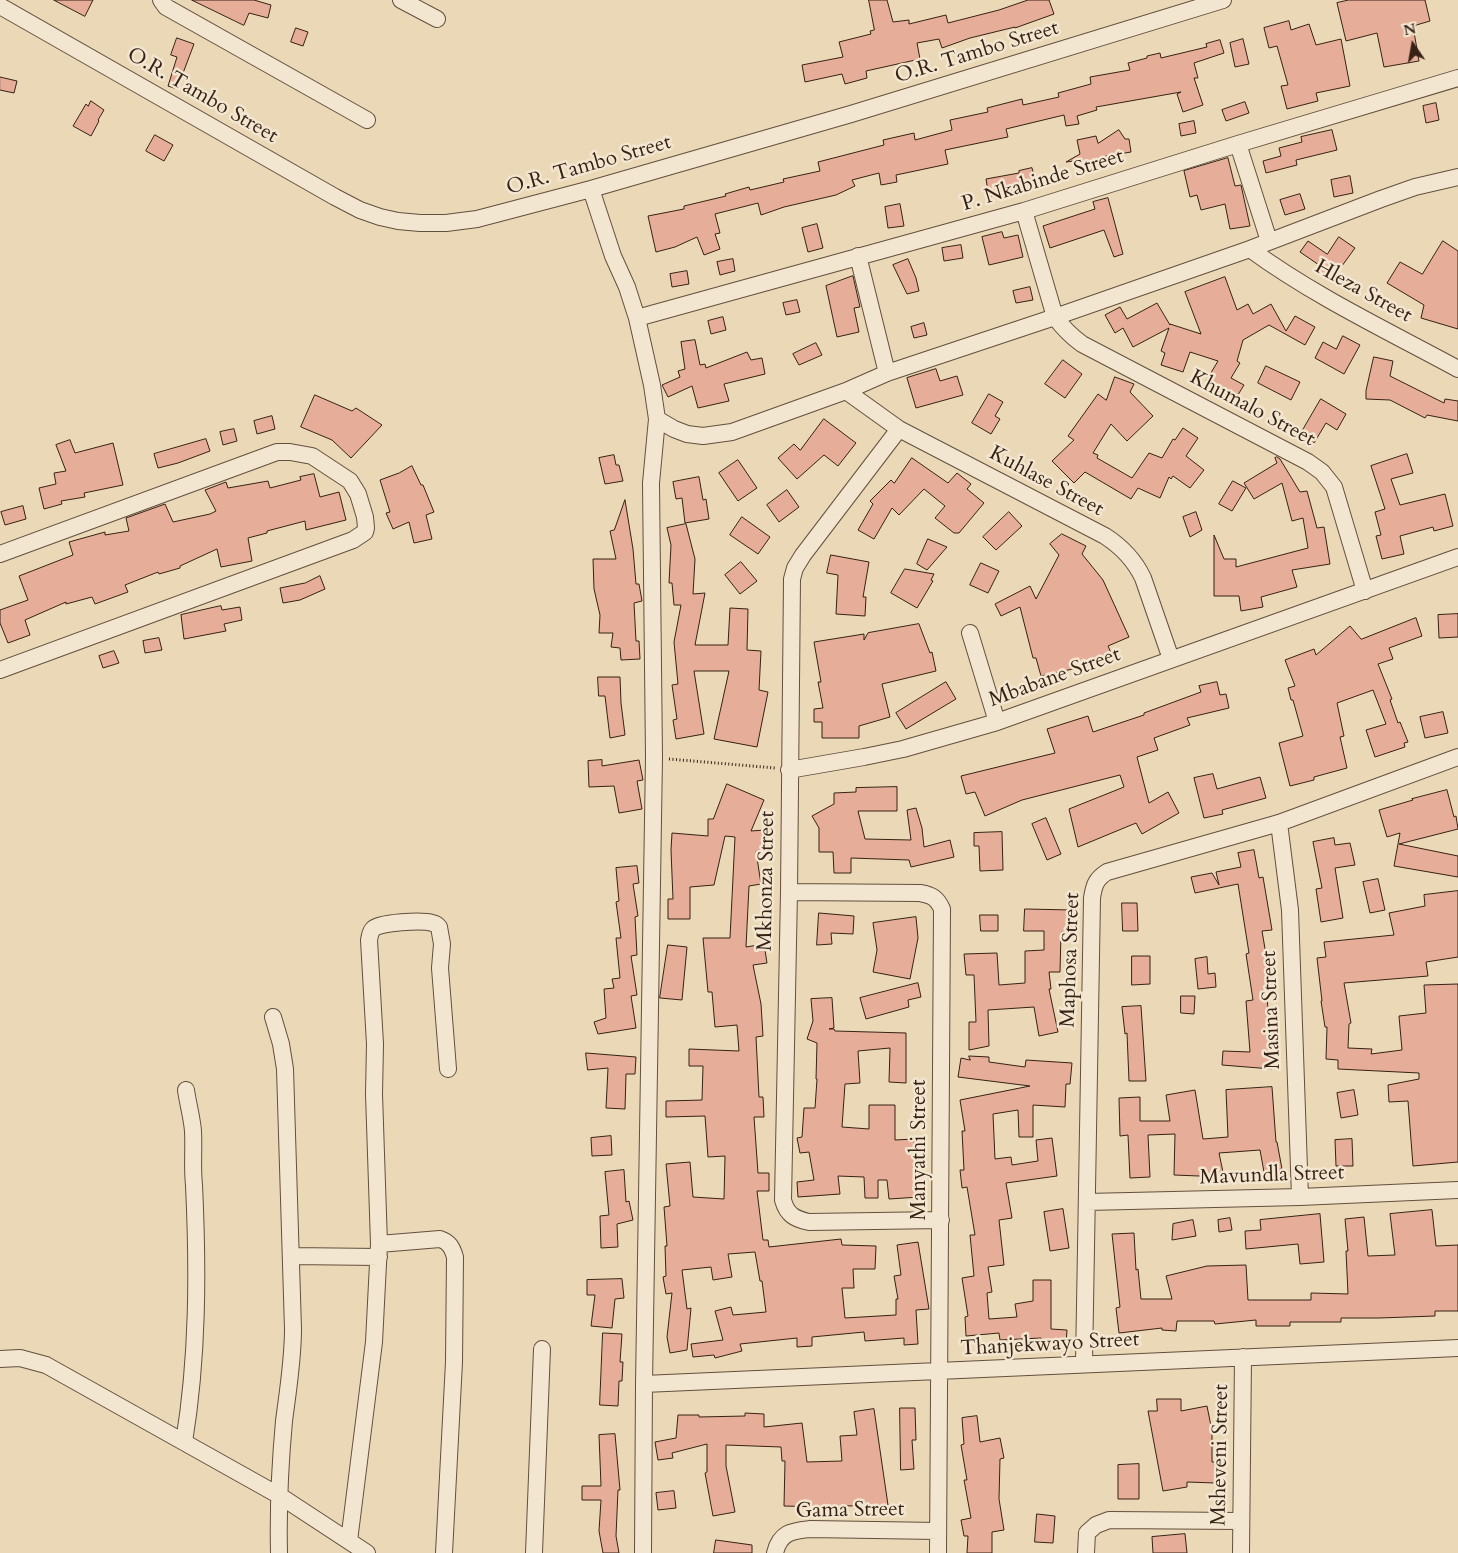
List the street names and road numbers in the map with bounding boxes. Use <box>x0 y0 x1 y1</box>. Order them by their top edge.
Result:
street label: O.R. Tambo Street <box>892 16 1062 90</box>
street label: O.R. Tambo Street <box>122 43 282 149</box>
street label: O.R. Tambo Street <box>504 130 674 202</box>
street label: P. Nkabinde Street <box>959 144 1127 218</box>
street label: Hleza Street <box>1310 255 1416 329</box>
street label: Khumalo Street <box>1185 365 1319 453</box>
street label: Kuhlase Street <box>985 441 1107 523</box>
street label: Mbabane Street <box>986 643 1124 713</box>
street label: Mkhonza Street <box>753 811 781 951</box>
street label: Maphosa Street <box>1056 892 1086 1028</box>
street label: Masina Street <box>1257 950 1287 1070</box>
street label: Manyathi Street <box>907 1079 933 1221</box>
street label: Mavundla Street <box>1199 1161 1345 1191</box>
street label: Thanjekwayo Street <box>960 1328 1140 1362</box>
street label: Msheveni Street <box>1207 1384 1235 1526</box>
street label: Gama Street <box>795 1497 905 1525</box>

